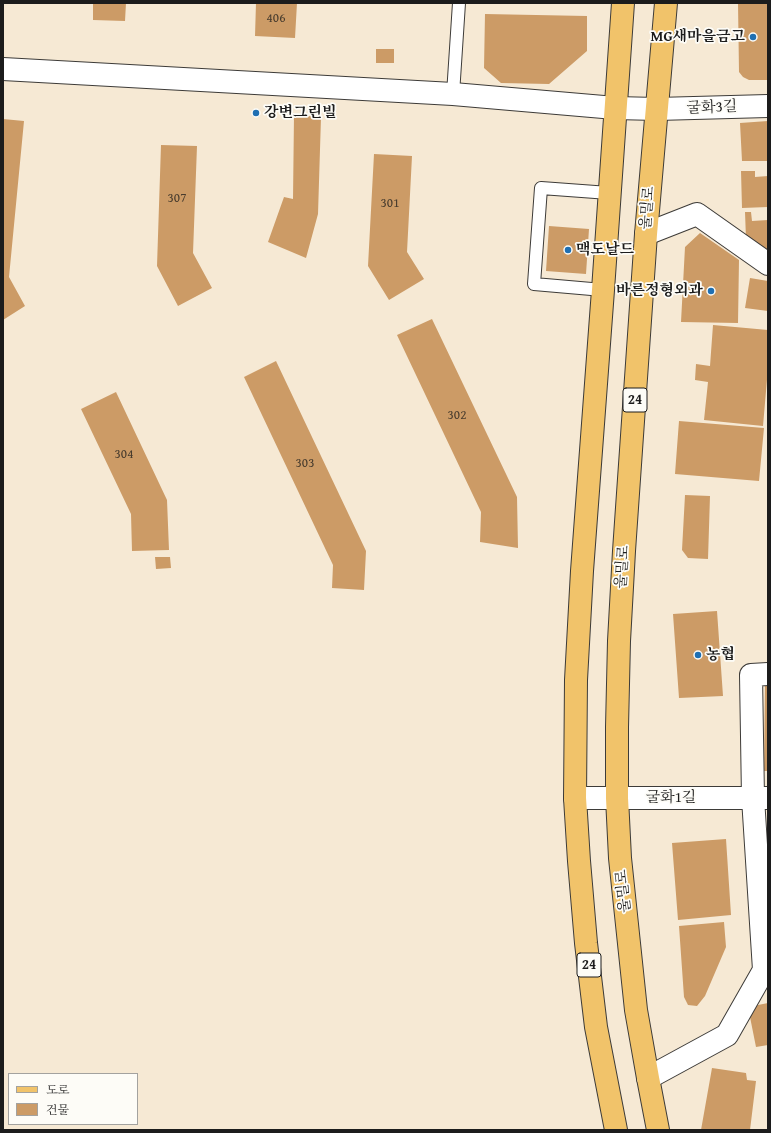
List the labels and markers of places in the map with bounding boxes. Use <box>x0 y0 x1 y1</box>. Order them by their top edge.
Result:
place label: MG새마을금고 <box>651 28 745 46</box>
marker: MG새마을금고 <box>748 32 758 42</box>
place label: 강변그린빌 <box>264 104 336 122</box>
marker: 강변그린빌 <box>251 108 261 118</box>
place label: 맥도날드 <box>576 241 634 259</box>
marker: 맥도날드 <box>563 245 573 255</box>
place label: 바른정형외과 <box>616 282 703 300</box>
marker: 바른정형외과 <box>706 286 716 296</box>
place label: 농협 <box>706 646 735 664</box>
marker: 농협 <box>693 650 703 660</box>

